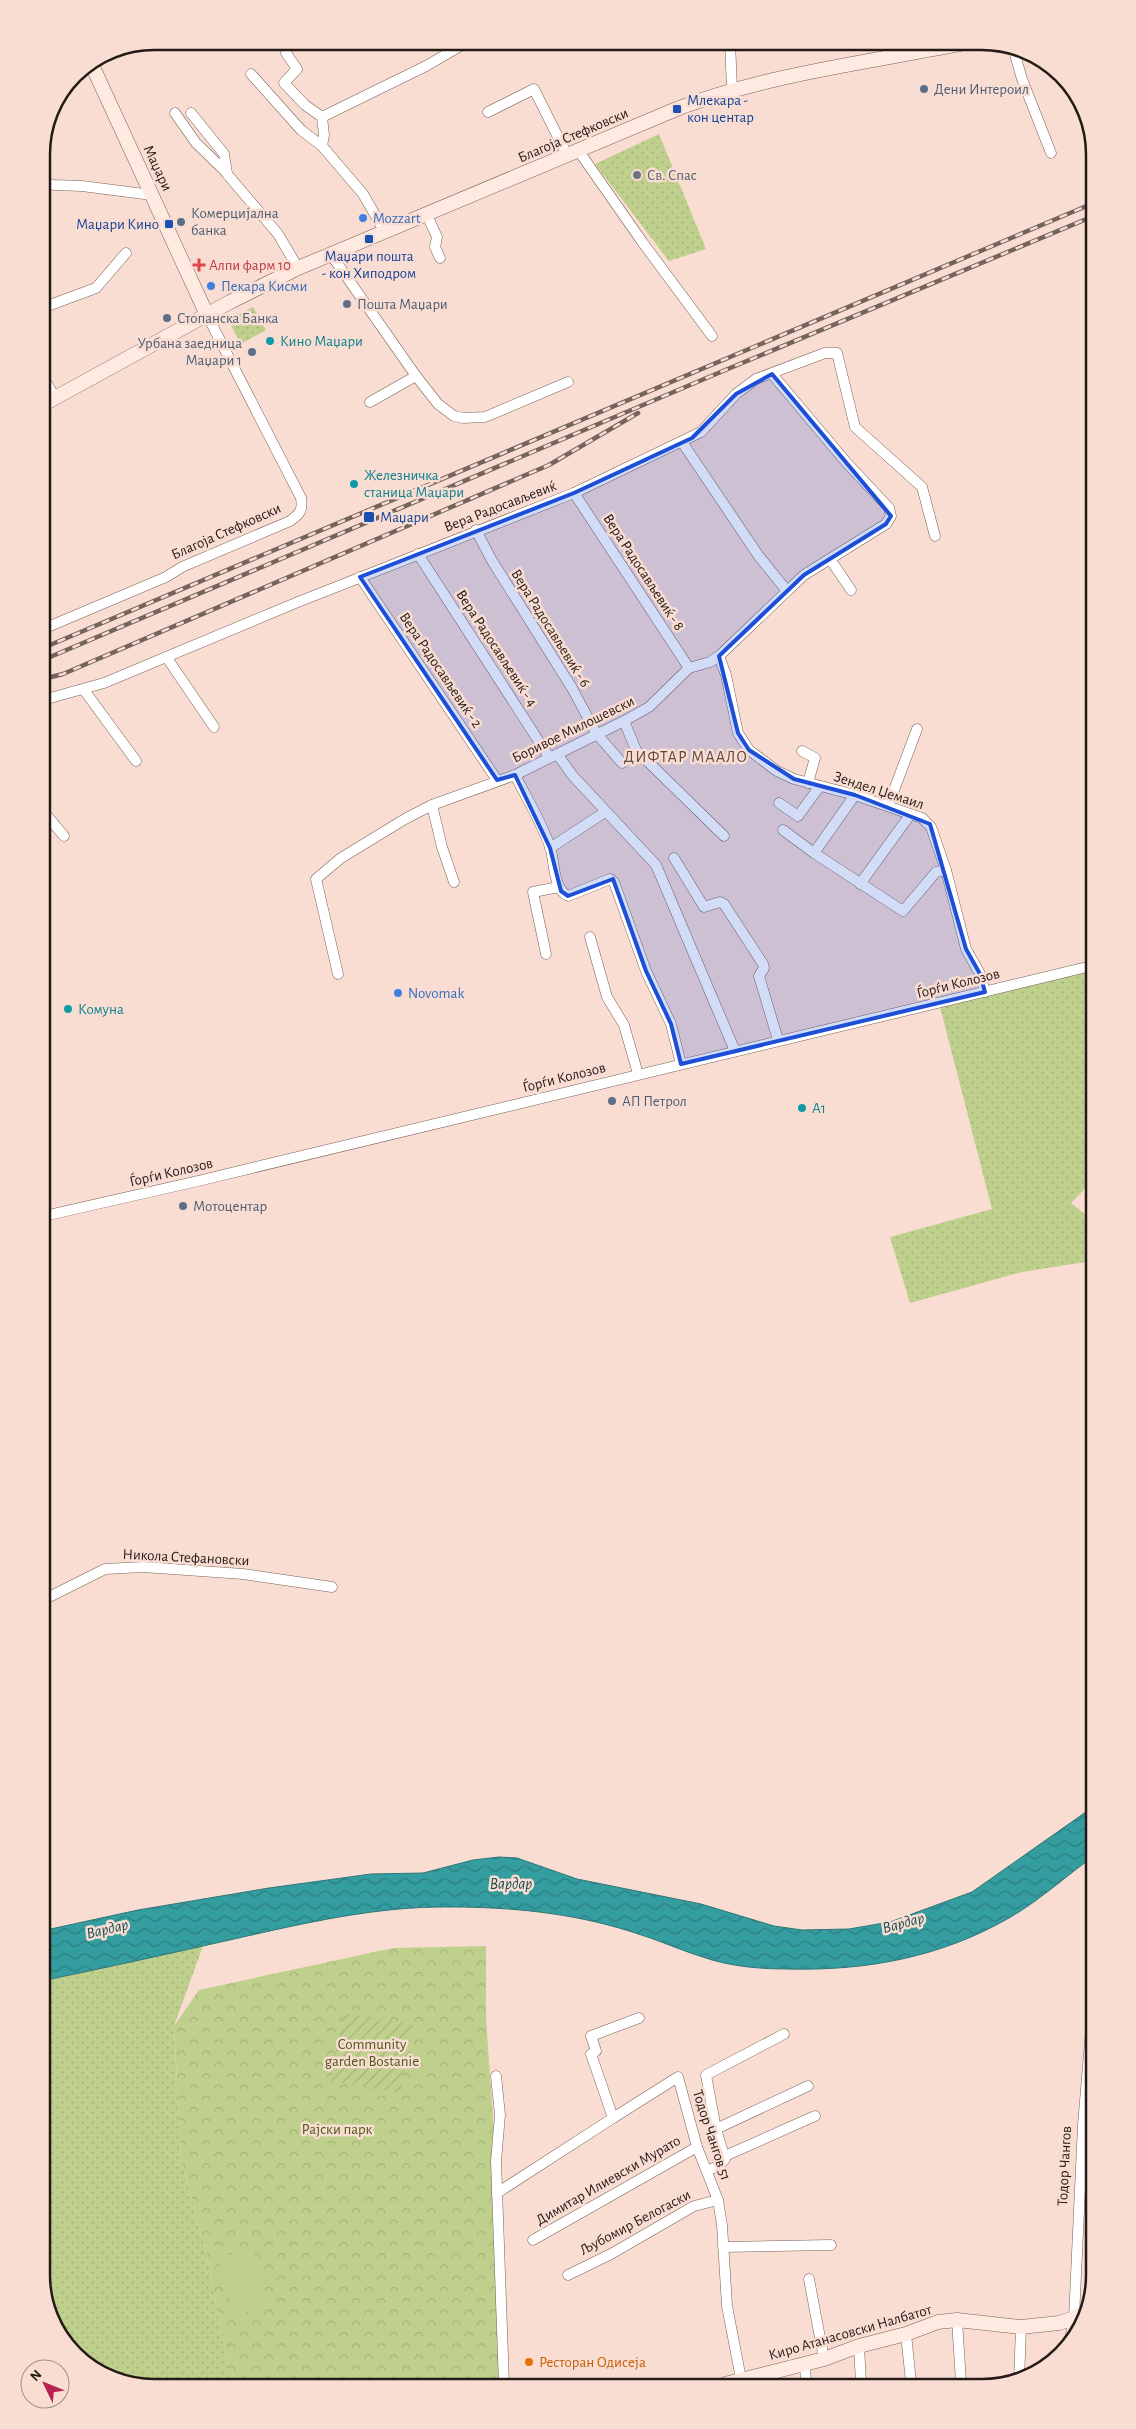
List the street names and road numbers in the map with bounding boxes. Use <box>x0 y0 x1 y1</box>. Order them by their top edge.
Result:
street label: Благоја Стефковски <box>516 105 631 165</box>
street label: Маџари <box>140 143 175 194</box>
street label: Вера Радосављевиќ <box>442 478 559 535</box>
street label: Благоја Стефковски <box>169 501 283 562</box>
street label: Вера Радосављевиќ - 8 <box>600 511 687 633</box>
street label: Вера Радосављевиќ - 6 <box>508 567 593 690</box>
street label: Вера Радосављевиќ - 4 <box>453 587 540 709</box>
street label: Вера Радосављевиќ - 2 <box>396 610 485 731</box>
street label: Боривое Милошевски <box>510 693 637 766</box>
street label: Зендел Џемаил <box>832 769 926 812</box>
street label: Ѓорѓи Колозов <box>915 964 1001 1001</box>
street label: Ѓорѓи Колозов <box>521 1058 607 1095</box>
street label: Ѓорѓи Колозов <box>127 1154 214 1189</box>
street label: Никола Стефановски <box>122 1547 250 1568</box>
street label: Тодор Чангов 51 <box>690 2088 733 2182</box>
street label: Тодор Чангов <box>1055 2126 1074 2206</box>
street label: Димитар Илиевски Мурато <box>533 2133 683 2228</box>
street label: Љубомир Белогаски <box>577 2187 693 2258</box>
street label: Киро Атанасовски Налбатот <box>767 2302 934 2363</box>

